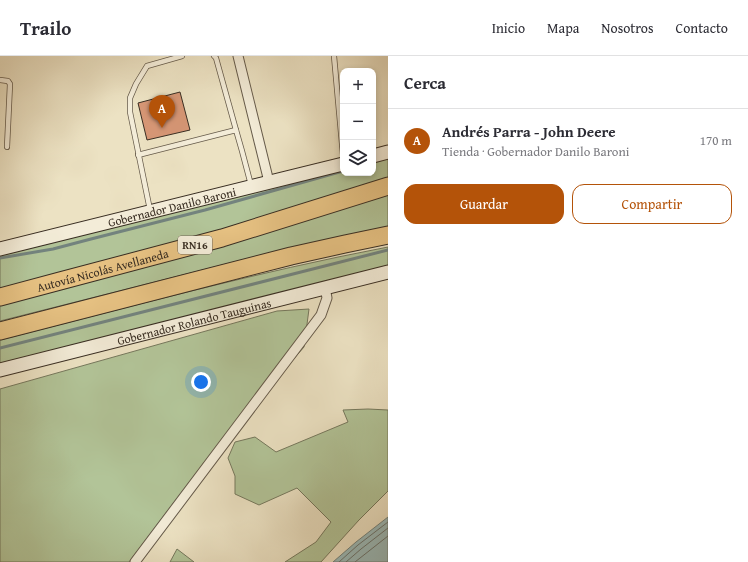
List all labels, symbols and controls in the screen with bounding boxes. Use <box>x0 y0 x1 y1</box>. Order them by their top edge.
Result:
text: Trailo <box>20 14 71 42</box>
text: Inicio <box>492 18 525 38</box>
text: Mapa <box>547 18 579 38</box>
text: Nosotros <box>601 18 654 38</box>
text: Contacto <box>676 18 728 38</box>
map controls <box>340 68 376 176</box>
button: + <box>340 68 376 104</box>
text: Cerca <box>404 70 446 95</box>
pin: A <box>149 95 175 128</box>
button: − <box>340 104 376 140</box>
text: Andrés Parra - John Deere <box>442 121 616 142</box>
text: A <box>413 131 421 150</box>
text: 170 m <box>700 131 732 150</box>
button: layers <box>340 140 376 176</box>
text: Tienda · Gobernador Danilo Baroni <box>442 142 629 161</box>
street label: Gobernador Danilo Baroni <box>106 182 238 230</box>
button: Guardar <box>404 184 564 224</box>
button: Compartir <box>572 184 732 224</box>
road number: RN16 <box>178 236 212 254</box>
street label: Autovía Nicolás Avellaneda <box>35 244 171 295</box>
street label: Gobernador Rolando Tauguinas <box>115 293 273 349</box>
your location <box>191 372 211 392</box>

